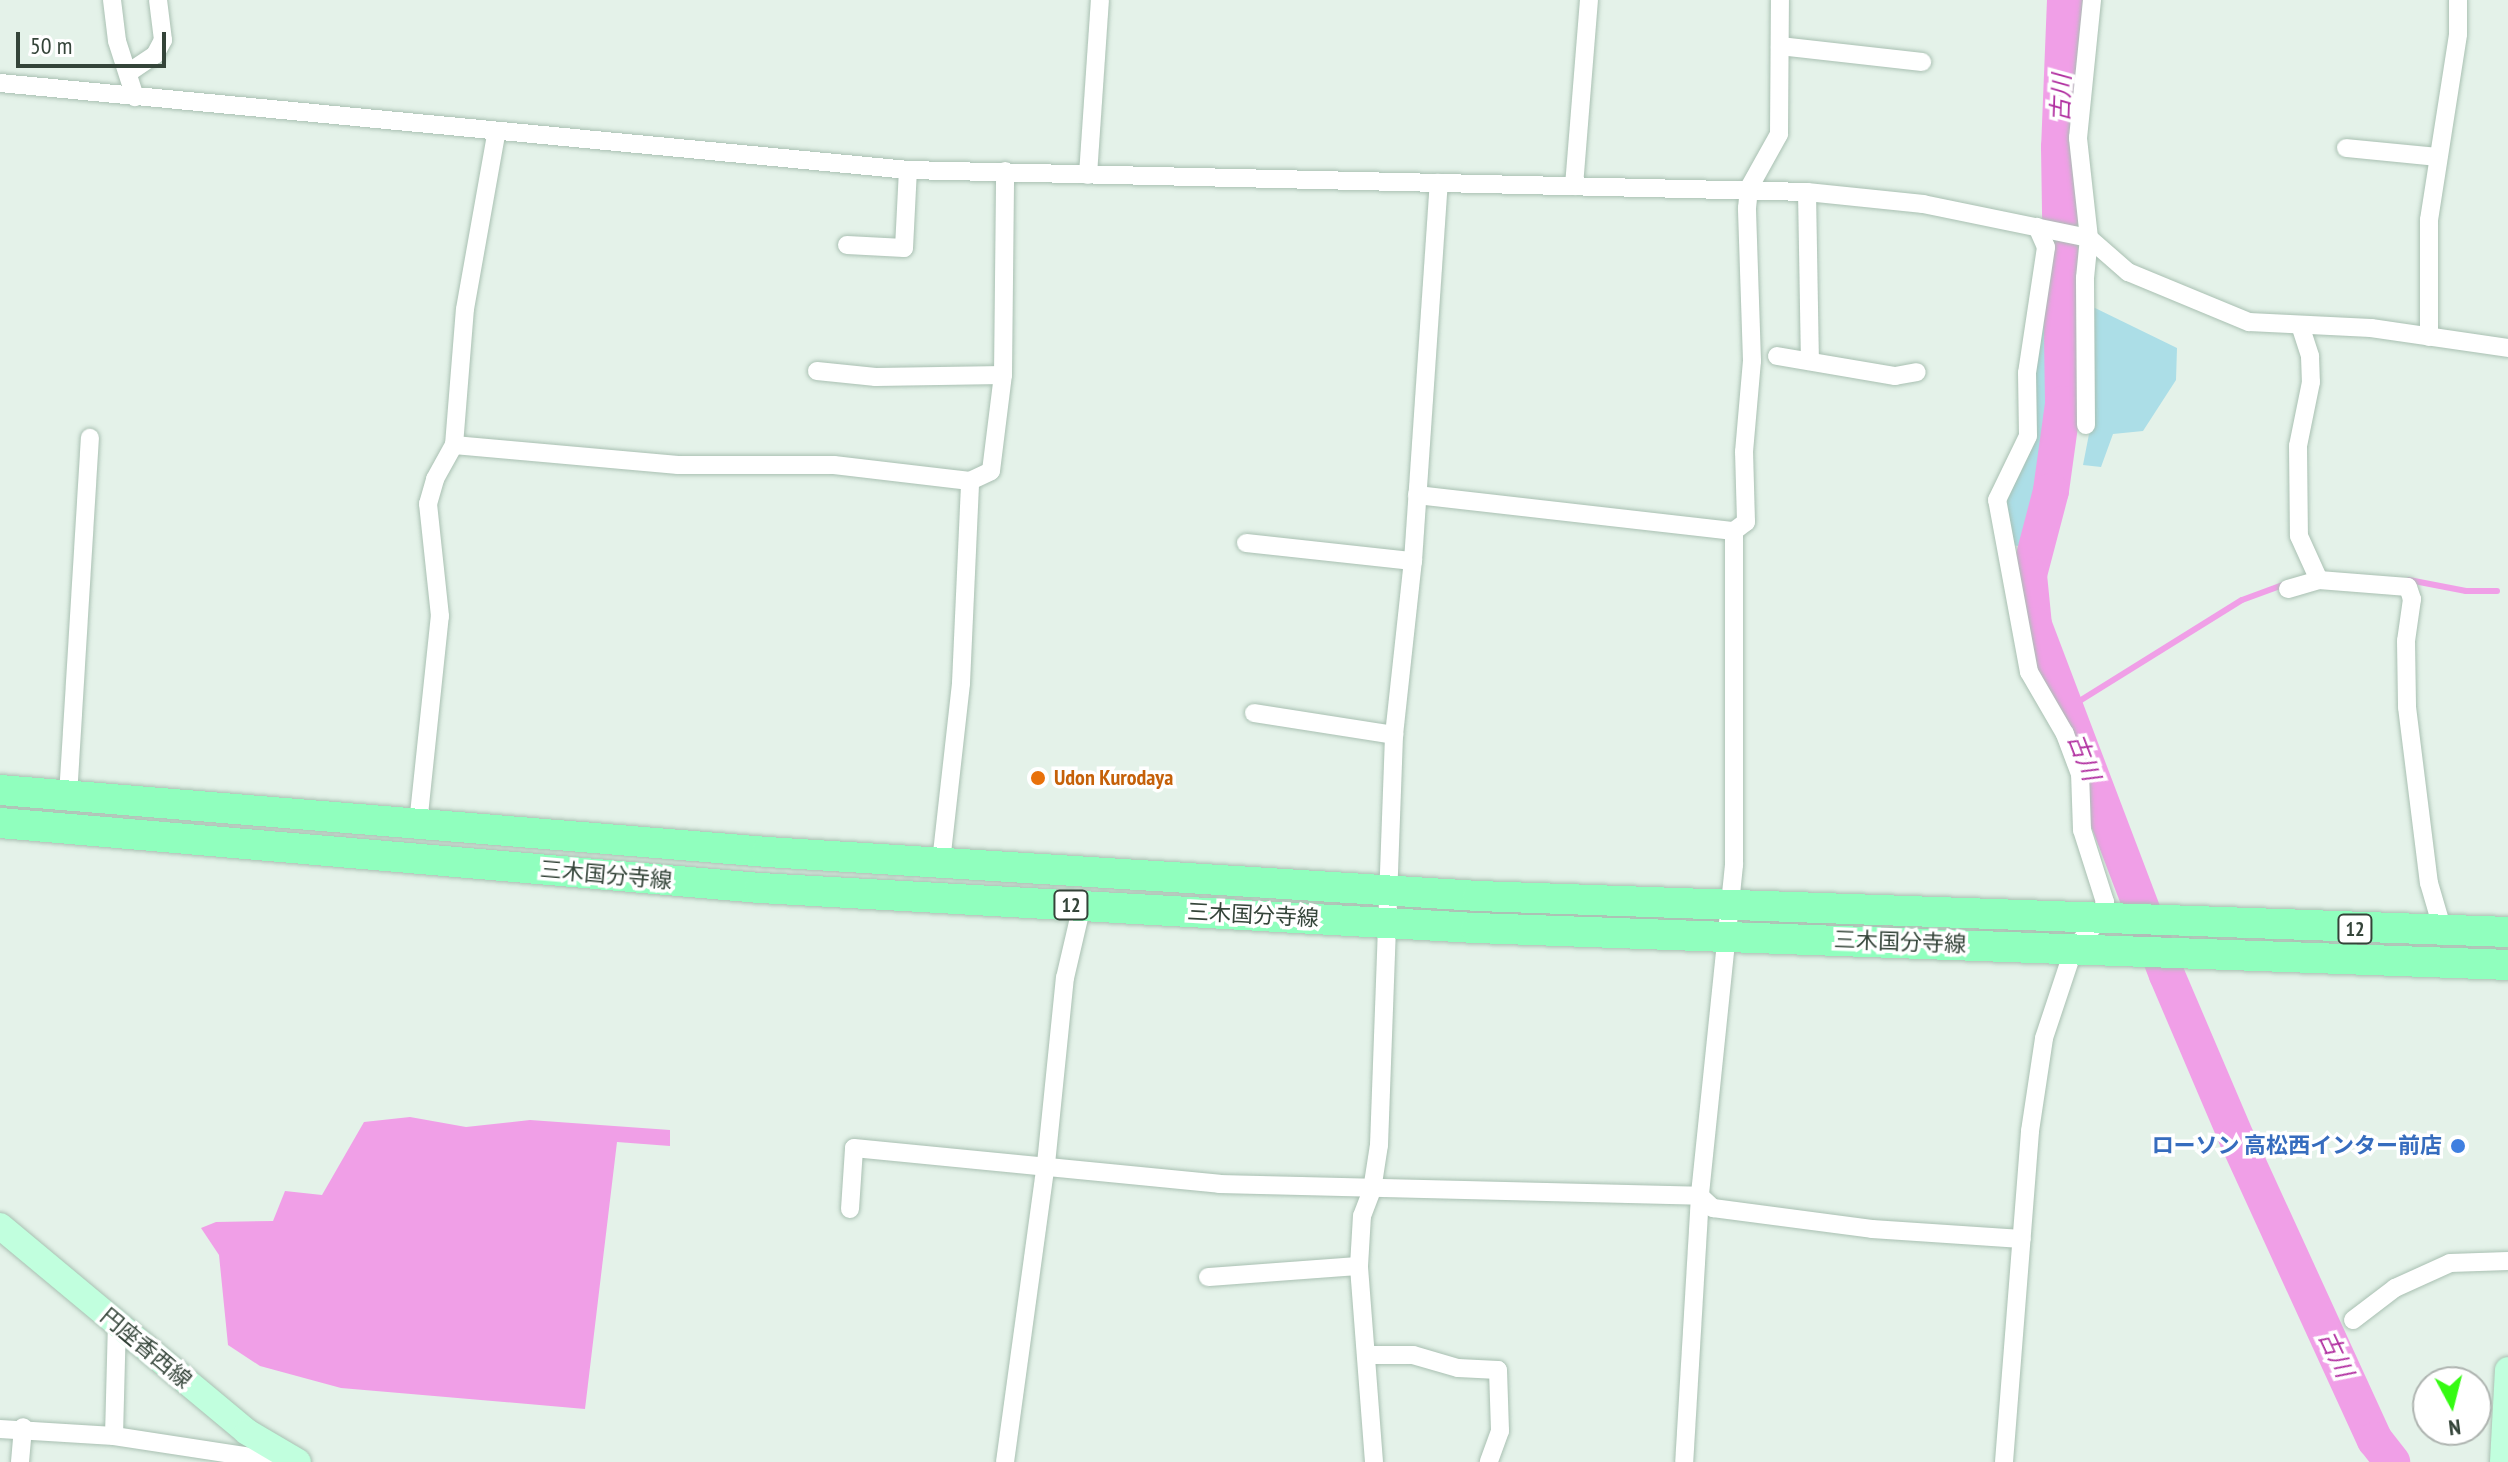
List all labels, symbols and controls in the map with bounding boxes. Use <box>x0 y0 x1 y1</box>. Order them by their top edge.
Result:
scale bar <box>20 16 170 66</box>
text: 50 m <box>30 30 72 61</box>
water label: 古川 <box>2046 74 2076 122</box>
water label: 古川 <box>2062 729 2106 785</box>
place label: Udon Kurodaya <box>1054 765 1173 791</box>
marker: Udon Kurodaya <box>1029 769 1047 787</box>
street label: 三木国分寺線 <box>539 856 673 894</box>
road number: 12 <box>1053 889 1089 921</box>
street label: 三木国分寺線 <box>1186 898 1320 932</box>
road number: 12 <box>2337 913 2373 945</box>
street label: 三木国分寺線 <box>1834 927 1966 957</box>
place label: ローソン 高松西インター前店 <box>2151 1133 2442 1159</box>
marker: ローソン 高松西インター前店 <box>2449 1137 2467 1155</box>
street label: 円座香西線 <box>95 1303 197 1393</box>
water label: 古川 <box>2313 1326 2359 1382</box>
north arrow <box>2412 1366 2492 1446</box>
text: N <box>2447 1413 2462 1442</box>

